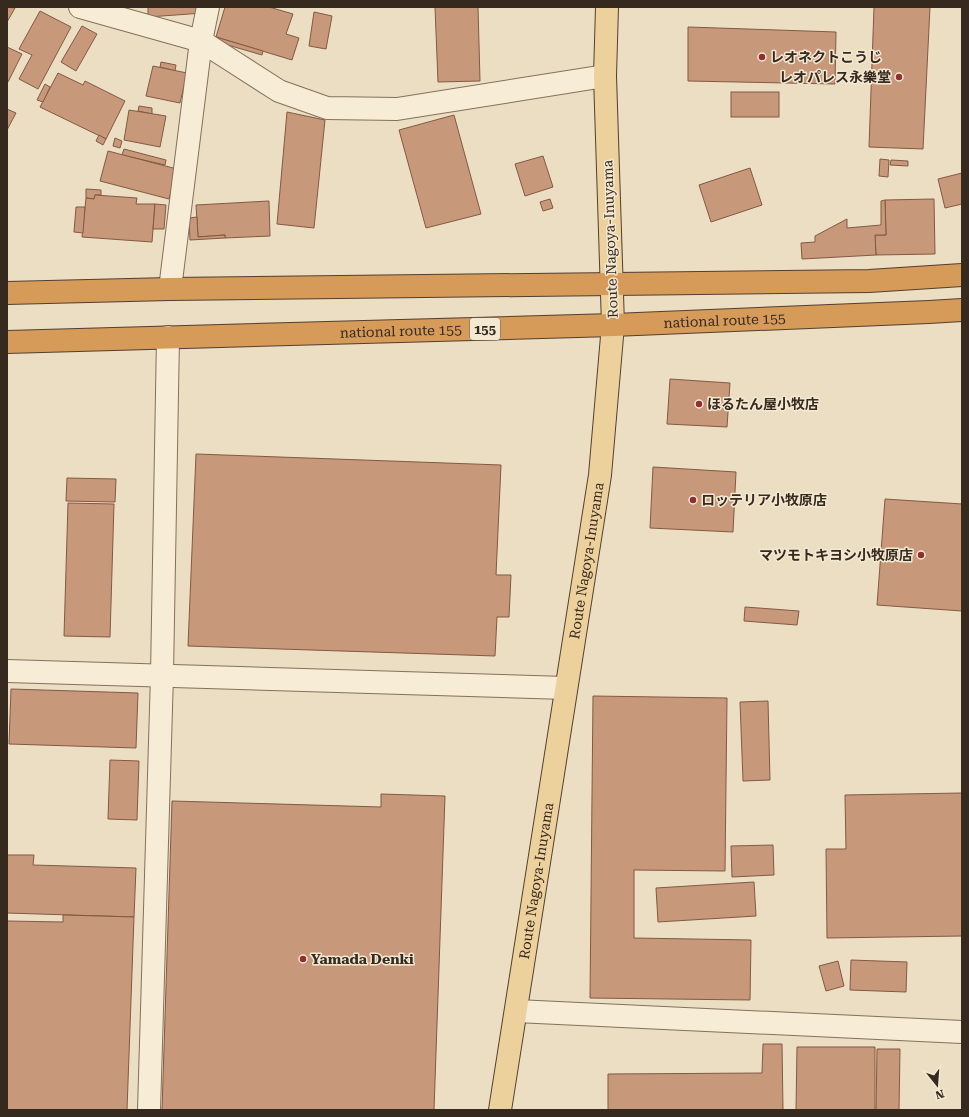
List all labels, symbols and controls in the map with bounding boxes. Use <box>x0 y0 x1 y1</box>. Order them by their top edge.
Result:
place label: レオネクトこうじ <box>770 49 882 65</box>
marker: レオネクトこうじ <box>757 52 767 62</box>
place label: レオパレス永樂堂 <box>779 69 891 85</box>
marker: レオパレス永樂堂 <box>894 72 904 82</box>
street label: Route Nagoya-Inuyama <box>599 159 621 318</box>
street label: national route 155 <box>663 310 786 331</box>
road number: 155 <box>470 318 500 340</box>
street label: national route 155 <box>340 321 462 341</box>
place label: ほるたん屋小牧店 <box>707 396 819 412</box>
marker: ほるたん屋小牧店 <box>694 399 704 409</box>
street label: Route Nagoya-Inuyama <box>566 481 607 640</box>
place label: ロッテリア小牧原店 <box>701 492 827 508</box>
marker: ロッテリア小牧原店 <box>688 495 698 505</box>
place label: マツモトキヨシ小牧原店 <box>759 547 913 563</box>
marker: マツモトキヨシ小牧原店 <box>916 550 926 560</box>
street label: Route Nagoya-Inuyama <box>516 801 556 960</box>
place label: Yamada Denki <box>311 951 414 967</box>
marker: Yamada Denki <box>298 954 308 964</box>
north arrow <box>917 1065 957 1105</box>
text: N <box>933 1087 946 1102</box>

